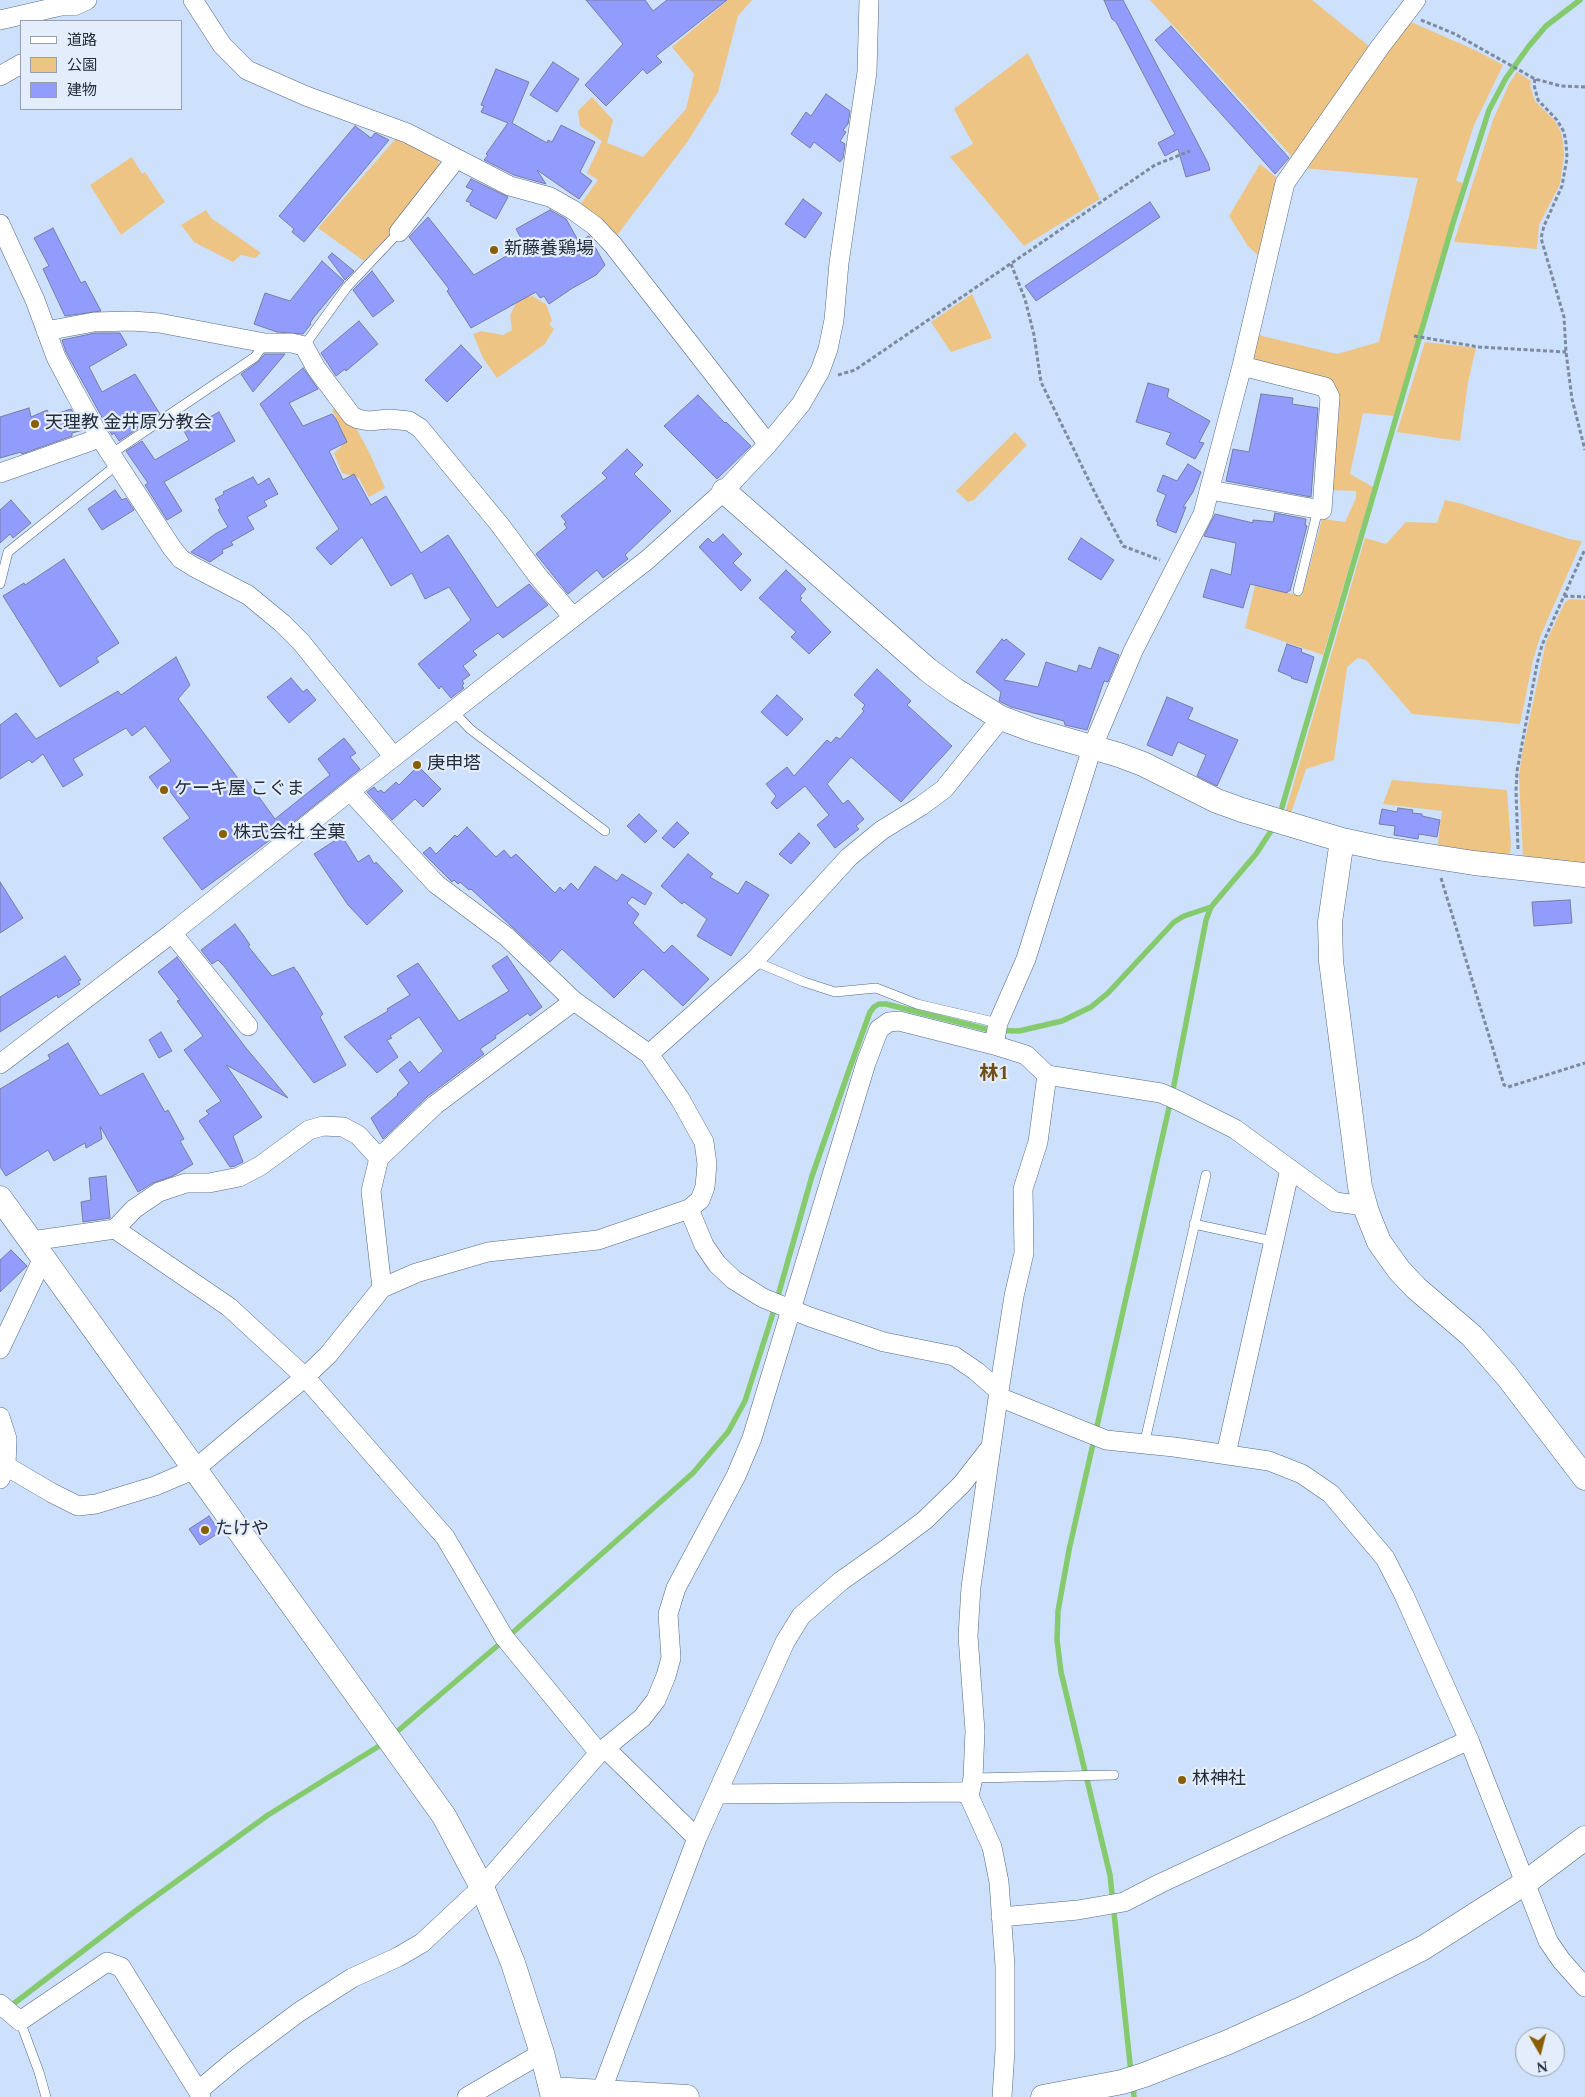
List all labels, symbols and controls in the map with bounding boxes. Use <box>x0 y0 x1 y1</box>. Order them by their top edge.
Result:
legend <box>20 20 182 110</box>
text: 道路 <box>67 29 97 52</box>
text: 公園 <box>67 54 97 77</box>
text: 建物 <box>67 79 97 102</box>
place label: 新藤養鶏場 <box>504 239 594 261</box>
marker: 新藤養鶏場 <box>488 244 500 256</box>
place label: 天理教 金井原分教会 <box>45 413 211 435</box>
marker: 天理教 金井原分教会 <box>29 418 41 430</box>
place label: 庚申塔 <box>427 754 481 776</box>
marker: 庚申塔 <box>411 759 423 771</box>
place label: ケーキ屋 こぐま <box>174 779 304 801</box>
marker: ケーキ屋 こぐま <box>158 784 170 796</box>
place label: 株式会社 全菓 <box>233 823 345 845</box>
marker: 株式会社 全菓 <box>217 828 229 840</box>
district label: 林1 <box>979 1064 1009 1086</box>
place label: たけや <box>215 1519 269 1541</box>
marker: たけや <box>199 1524 211 1536</box>
place label: 林神社 <box>1192 1769 1246 1791</box>
marker: 林神社 <box>1176 1774 1188 1786</box>
north arrow <box>1515 2027 1565 2077</box>
text: N <box>1535 2055 1549 2078</box>

